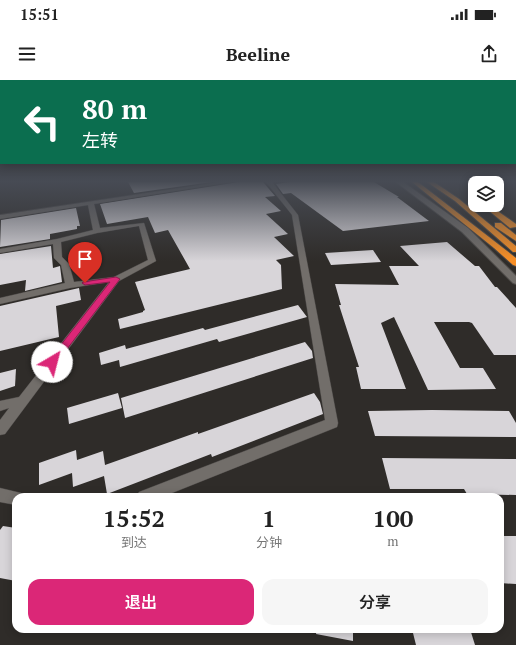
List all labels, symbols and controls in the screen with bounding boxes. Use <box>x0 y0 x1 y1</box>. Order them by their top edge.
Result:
text: 15:51 <box>20 4 59 24</box>
text: Beeline <box>226 42 290 66</box>
icon: menu <box>16 43 38 65</box>
icon: share <box>478 43 500 65</box>
text: 80 m <box>82 90 147 127</box>
icon: left <box>16 96 68 148</box>
text: 左转 <box>82 128 118 152</box>
map controls <box>468 176 504 212</box>
button: layers <box>468 176 504 212</box>
pin <box>68 242 102 283</box>
icon: arrive <box>74 248 96 270</box>
position arrow <box>31 341 73 383</box>
text: 15:52 <box>103 502 165 534</box>
text: 1 <box>262 502 276 534</box>
text: 100 <box>373 502 413 534</box>
text: m <box>387 532 399 550</box>
text: 到达 <box>121 533 147 551</box>
text: 分钟 <box>256 533 282 551</box>
button: 退出 <box>28 579 254 625</box>
button: 分享 <box>262 579 488 625</box>

